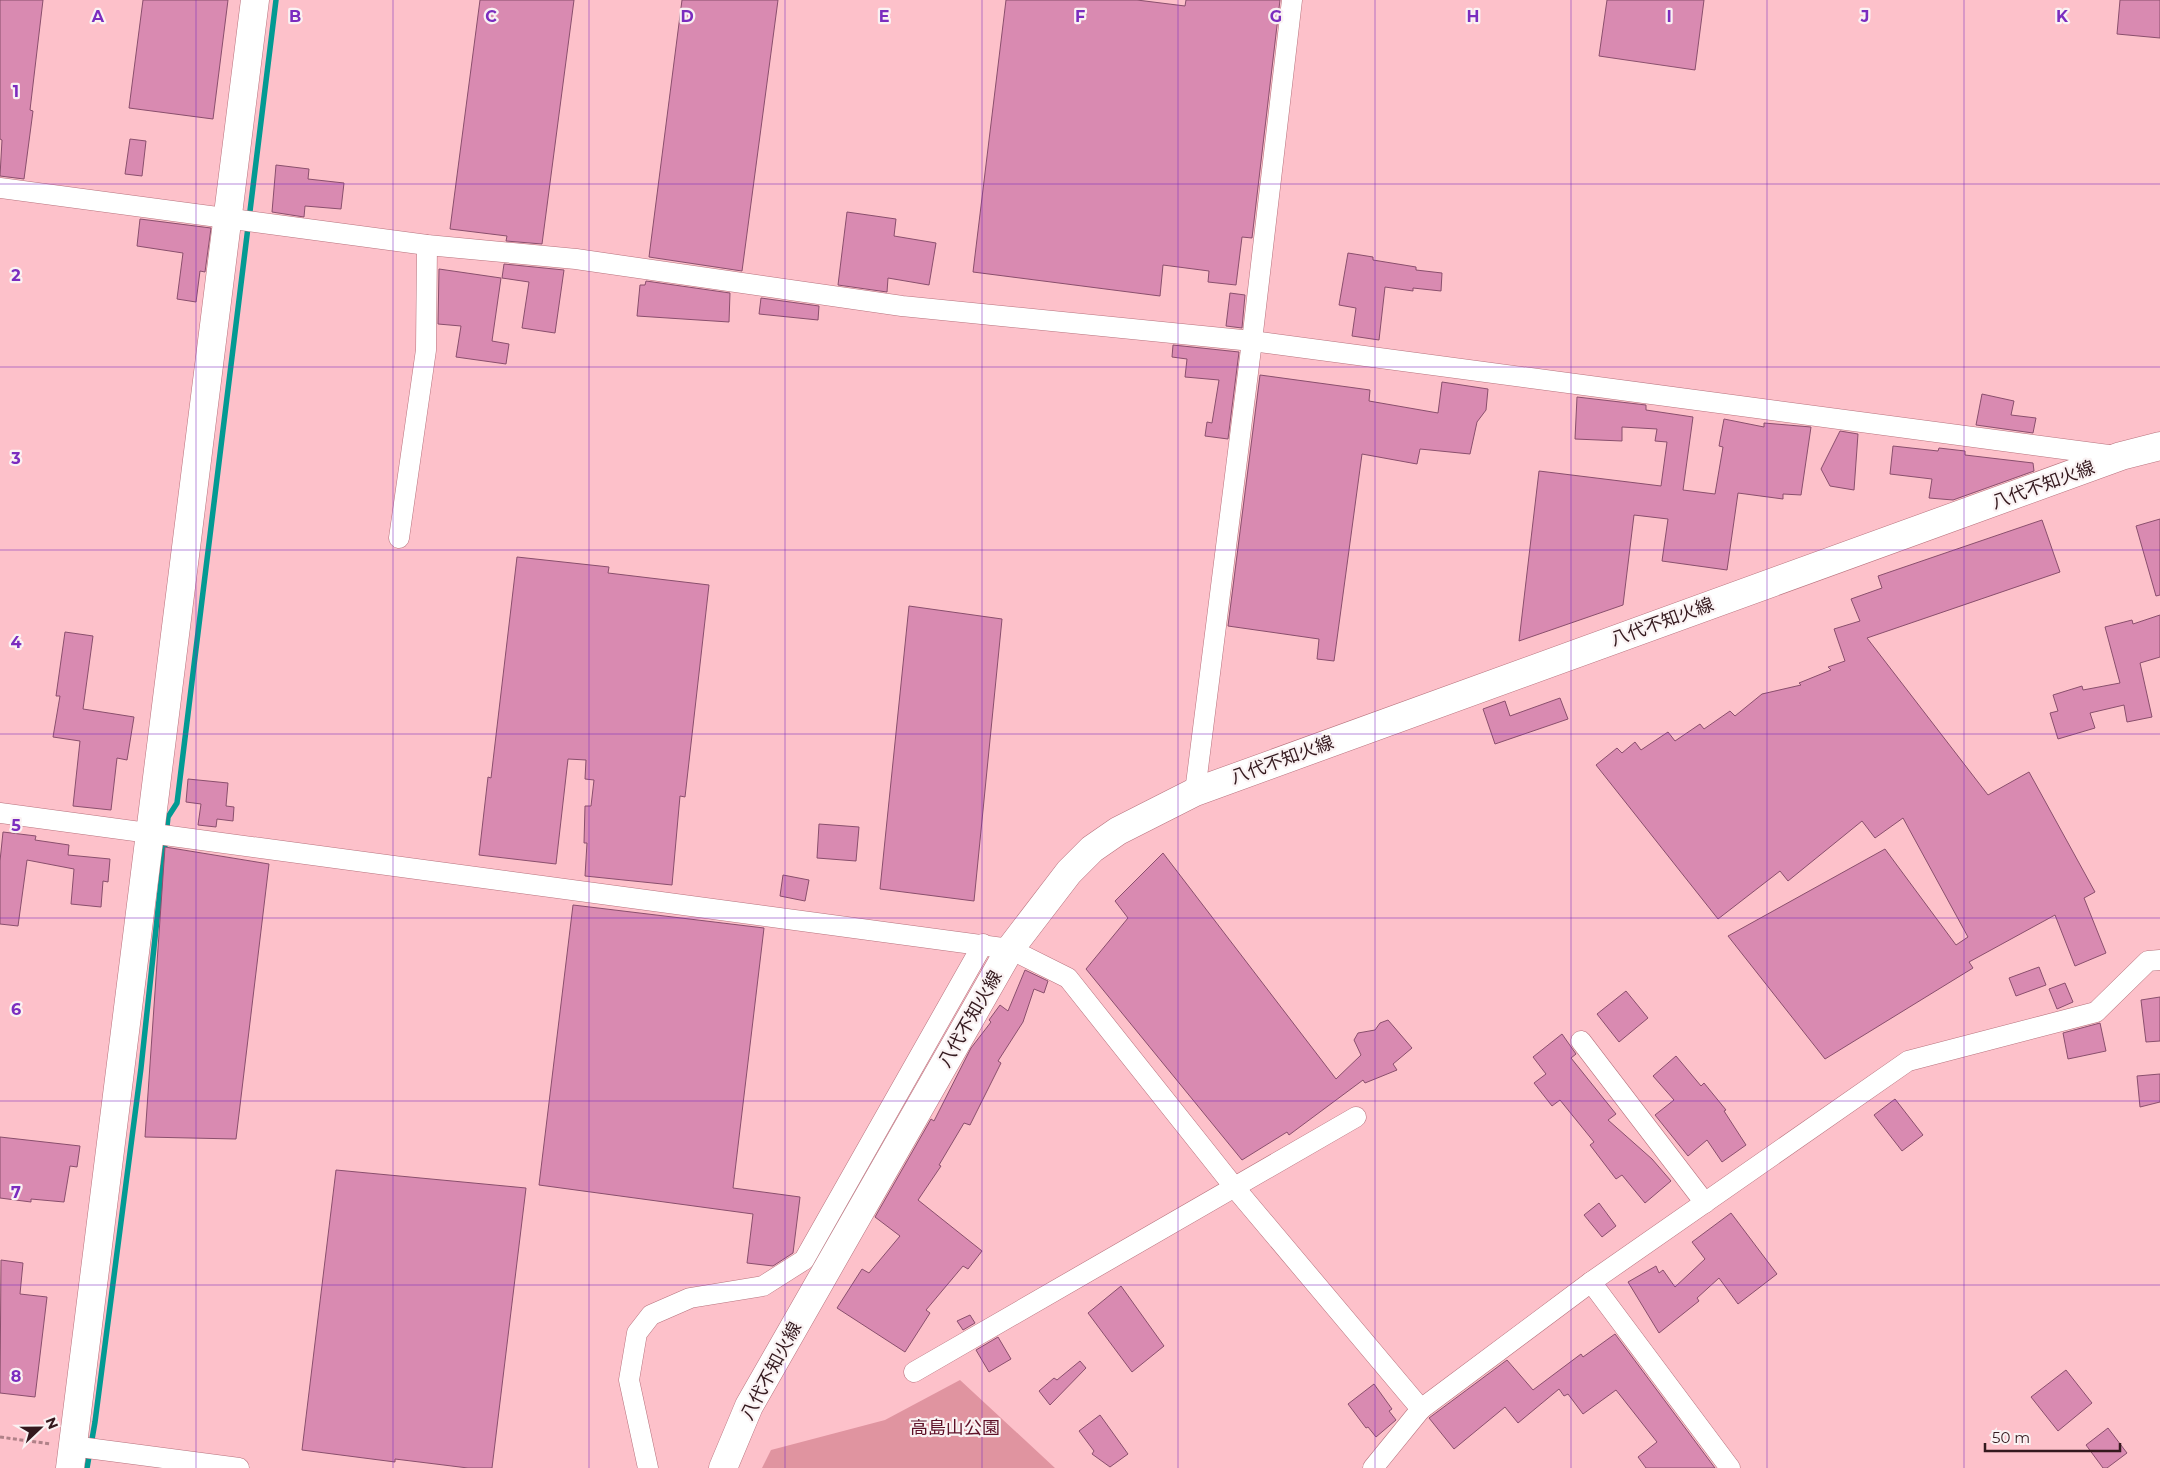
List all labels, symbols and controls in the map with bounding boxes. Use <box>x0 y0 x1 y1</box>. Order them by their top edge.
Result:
text: A <box>91 7 105 26</box>
text: B <box>289 7 301 26</box>
text: C <box>485 7 497 26</box>
text: D <box>680 7 694 26</box>
text: E <box>879 7 889 26</box>
text: F <box>1075 7 1085 26</box>
text: G <box>1270 7 1282 26</box>
text: H <box>1467 7 1479 26</box>
text: I <box>1666 7 1672 26</box>
text: J <box>1860 7 1869 26</box>
text: K <box>2056 7 2069 26</box>
text: 1 <box>13 82 19 101</box>
text: 2 <box>11 266 21 285</box>
text: 3 <box>10 449 21 468</box>
street label: 八代不知火線 <box>1988 456 2098 514</box>
street label: 八代不知火線 <box>1607 593 1717 651</box>
text: 4 <box>10 633 22 652</box>
street label: 八代不知火線 <box>1227 731 1337 789</box>
text: 5 <box>11 816 21 835</box>
street label: 八代不知火線 <box>933 967 1007 1071</box>
text: 6 <box>11 1000 21 1019</box>
text: 7 <box>11 1183 21 1202</box>
street label: 八代不知火線 <box>736 1318 806 1424</box>
text: 8 <box>11 1367 21 1386</box>
north arrow <box>15 1403 65 1453</box>
text: N <box>42 1415 63 1432</box>
park label: 高島山公園 <box>910 1417 1000 1439</box>
scale bar <box>1985 1420 2120 1452</box>
text: 50 m <box>1992 1428 2030 1447</box>

